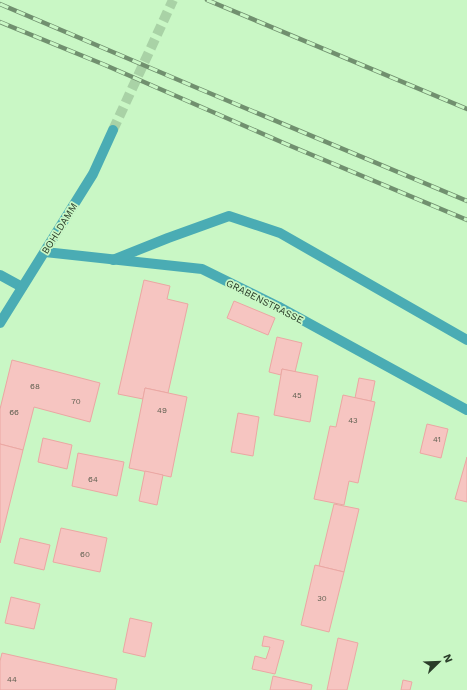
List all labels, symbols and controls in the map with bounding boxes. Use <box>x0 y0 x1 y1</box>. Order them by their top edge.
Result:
street label: BOHLDAMM <box>39 201 79 256</box>
street label: GRABENSTRASSE <box>224 277 305 326</box>
house number: 68 <box>30 382 40 391</box>
house number: 45 <box>292 391 302 400</box>
house number: 70 <box>71 397 81 406</box>
house number: 49 <box>157 406 167 415</box>
house number: 66 <box>9 408 19 417</box>
house number: 43 <box>348 416 358 425</box>
house number: 41 <box>433 435 441 444</box>
house number: 64 <box>88 475 98 484</box>
house number: 60 <box>80 550 90 559</box>
house number: 30 <box>317 594 327 603</box>
north arrow <box>419 642 459 682</box>
text: N <box>440 652 455 665</box>
house number: 44 <box>7 675 17 684</box>

